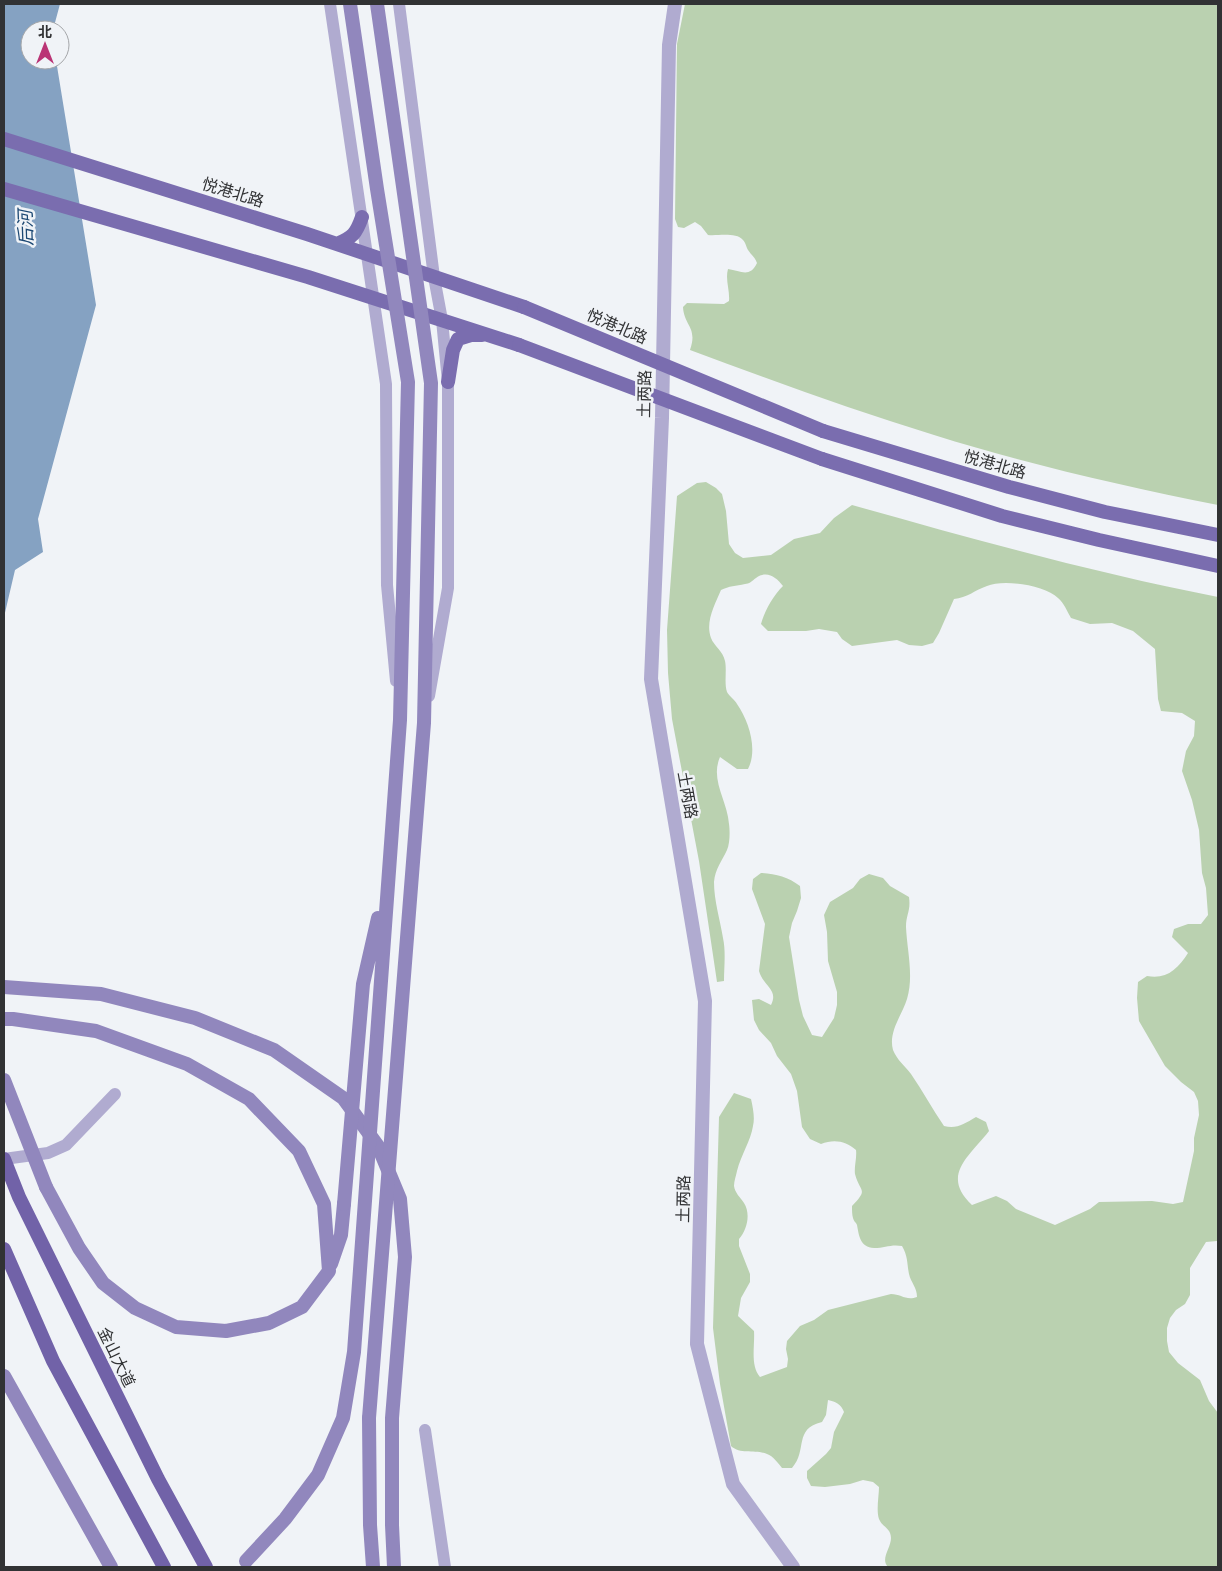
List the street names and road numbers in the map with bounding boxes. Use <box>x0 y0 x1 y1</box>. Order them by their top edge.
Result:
street label: 悦港北路 <box>199 172 267 212</box>
street label: 悦港北路 <box>583 303 651 349</box>
street label: 土两路 <box>633 370 655 418</box>
street label: 悦港北路 <box>961 445 1029 483</box>
street label: 土两路 <box>673 769 703 821</box>
street label: 土两路 <box>672 1175 694 1223</box>
street label: 金山大道 <box>93 1323 141 1391</box>

